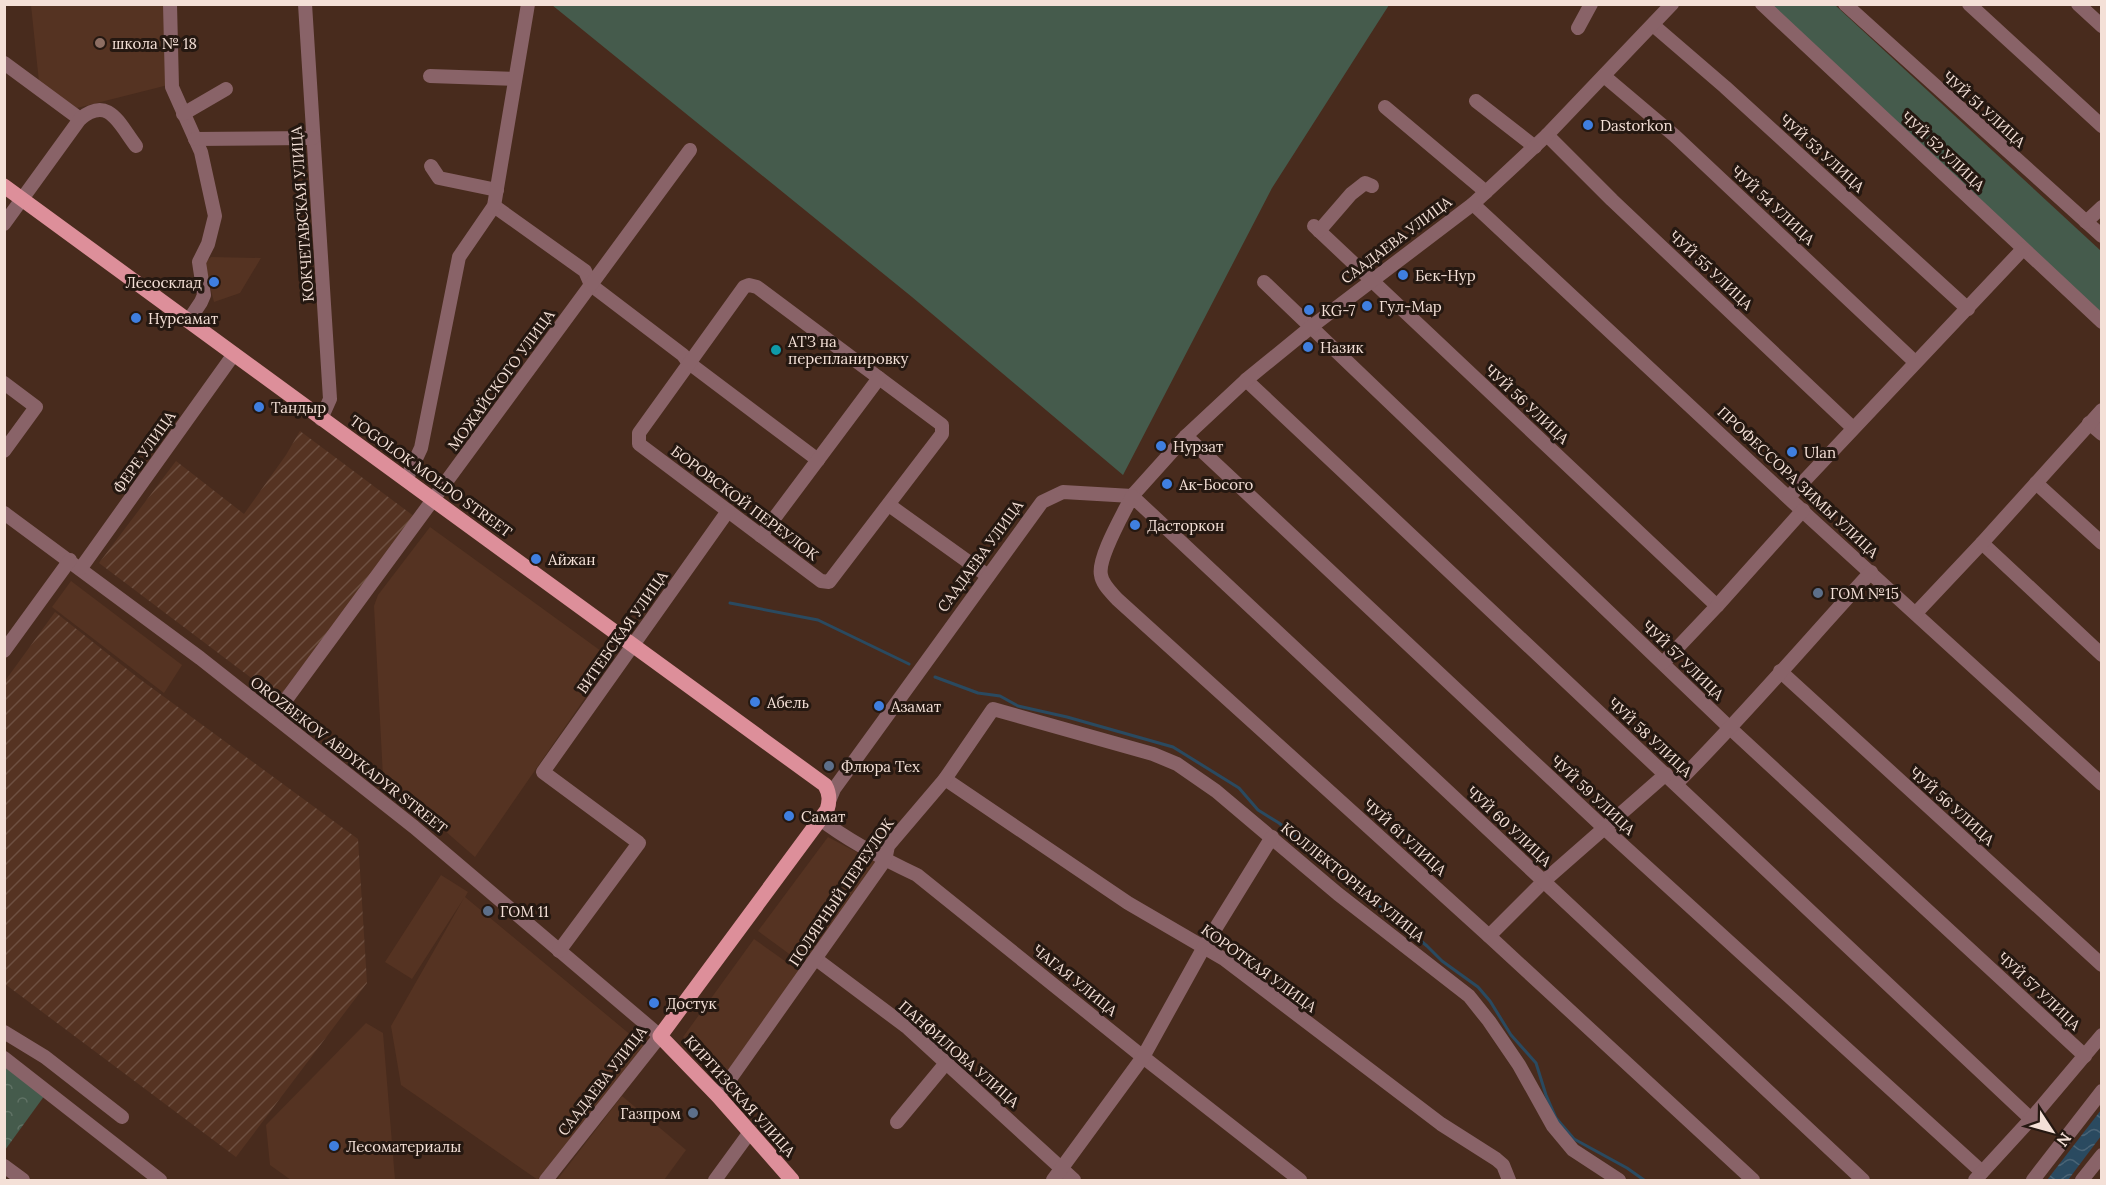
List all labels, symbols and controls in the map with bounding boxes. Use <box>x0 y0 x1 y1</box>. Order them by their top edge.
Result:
place label: школа № 18 <box>112 34 197 53</box>
marker: школа № 18 <box>93 36 107 50</box>
street label: ЧУЙ 51 УЛИЦА <box>1939 67 2030 152</box>
street label: ЧУЙ 52 УЛИЦА <box>1897 107 1989 195</box>
street label: ЧУЙ 53 УЛИЦА <box>1775 110 1869 197</box>
place label: Dastorkon <box>1600 116 1673 135</box>
marker: Dastorkon <box>1581 118 1595 132</box>
street label: КОКЧЕТАВСКАЯ УЛИЦА <box>286 125 318 302</box>
street label: ЧУЙ 54 УЛИЦА <box>1727 161 1819 249</box>
street label: СААДАЕВА УЛИЦА <box>1337 192 1456 288</box>
street label: ЧУЙ 55 УЛИЦА <box>1665 226 1757 314</box>
place label: Бек-Нур <box>1415 266 1476 285</box>
marker: Бек-Нур <box>1396 268 1410 282</box>
place label: Лесосклад <box>126 273 202 292</box>
marker: Лесосклад <box>207 275 221 289</box>
place label: Гул-Мар <box>1379 297 1442 316</box>
marker: Гул-Мар <box>1360 299 1374 313</box>
place label: KG-7 <box>1321 301 1356 320</box>
marker: KG-7 <box>1302 303 1316 317</box>
street label: МОЖАЙСКОГО УЛИЦА <box>443 305 559 454</box>
place label: Нурсамат <box>148 309 219 328</box>
marker: Нурсамат <box>129 311 143 325</box>
place label: АТЗ на перепланировку <box>787 332 909 368</box>
place label: Назик <box>1320 338 1364 357</box>
marker: Назик <box>1301 340 1315 354</box>
marker: АТЗ на перепланировку <box>769 343 783 357</box>
street label: ЧУЙ 56 УЛИЦА <box>1481 360 1574 448</box>
place label: Тандыр <box>271 398 326 417</box>
marker: Тандыр <box>252 400 266 414</box>
street label: ПРОФЕССОРА ЗИМЫ УЛИЦА <box>1713 402 1883 562</box>
street label: ФЕРЕ УЛИЦА <box>109 407 180 497</box>
street label: TOGOLOK MOLDO STREET <box>346 411 516 541</box>
place label: Нурзат <box>1173 437 1224 456</box>
marker: Нурзат <box>1154 439 1168 453</box>
street label: БОРОВСКОЙ ПЕРЕУЛОК <box>667 441 823 565</box>
place label: Ulan <box>1804 443 1836 462</box>
marker: Ulan <box>1785 445 1799 459</box>
place label: Ак-Босого <box>1178 475 1254 494</box>
marker: Ак-Босого <box>1160 477 1174 491</box>
street label: СААДАЕВА УЛИЦА <box>933 496 1027 616</box>
place label: Дасторкон <box>1147 516 1224 535</box>
marker: Дасторкон <box>1128 518 1142 532</box>
place label: Айжан <box>547 550 596 569</box>
marker: Айжан <box>529 552 543 566</box>
street label: ВИТЕБСКАЯ УЛИЦА <box>572 566 672 697</box>
place label: ГОМ №15 <box>1830 584 1899 603</box>
marker: ГОМ №15 <box>1811 586 1825 600</box>
street label: ЧУЙ 57 УЛИЦА <box>1638 616 1728 704</box>
street label: OROZBEKOV ABDYKADYR STREET <box>247 672 451 838</box>
place label: Абель <box>766 693 809 712</box>
street label: ЧУЙ 58 УЛИЦА <box>1604 693 1696 781</box>
marker: Абель <box>748 695 762 709</box>
place label: Азамат <box>890 697 942 716</box>
marker: Азамат <box>872 699 886 713</box>
street label: ЧУЙ 59 УЛИЦА <box>1547 751 1640 839</box>
place label: Флюра Тех <box>841 757 920 776</box>
marker: Флюра Тех <box>822 759 836 773</box>
street label: ЧУЙ 56 УЛИЦА <box>1905 763 1999 850</box>
street label: ЧУЙ 60 УЛИЦА <box>1462 782 1556 871</box>
street label: ЧУЙ 61 УЛИЦА <box>1359 795 1451 880</box>
place label: Самат <box>801 807 846 826</box>
marker: Самат <box>782 809 796 823</box>
street label: ПОЛЯРНЫЙ ПЕРЕУЛОК <box>784 814 898 970</box>
street label: КОЛЛЕКТОРНАЯ УЛИЦА <box>1277 818 1429 946</box>
place label: ГОМ 11 <box>500 902 549 921</box>
marker: ГОМ 11 <box>481 904 495 918</box>
street label: КОРОТКАЯ УЛИЦА <box>1198 920 1321 1017</box>
street label: ЧАГАЯ УЛИЦА <box>1029 940 1122 1020</box>
street label: ЧУЙ 57 УЛИЦА <box>1994 948 2085 1035</box>
place label: Достук <box>666 994 717 1013</box>
marker: Достук <box>647 996 661 1010</box>
street label: ПАНФИЛОВА УЛИЦА <box>895 997 1024 1112</box>
street label: СААДАЕВА УЛИЦА <box>553 1022 651 1140</box>
street label: КИРГИЗСКАЯ УЛИЦА <box>680 1031 800 1161</box>
north arrow <box>2022 1101 2082 1161</box>
place label: Газпром <box>620 1104 681 1123</box>
marker: Газпром <box>686 1106 700 1120</box>
text: N <box>2052 1129 2076 1151</box>
place label: Лесоматериалы <box>346 1137 461 1156</box>
marker: Лесоматериалы <box>327 1139 341 1153</box>

